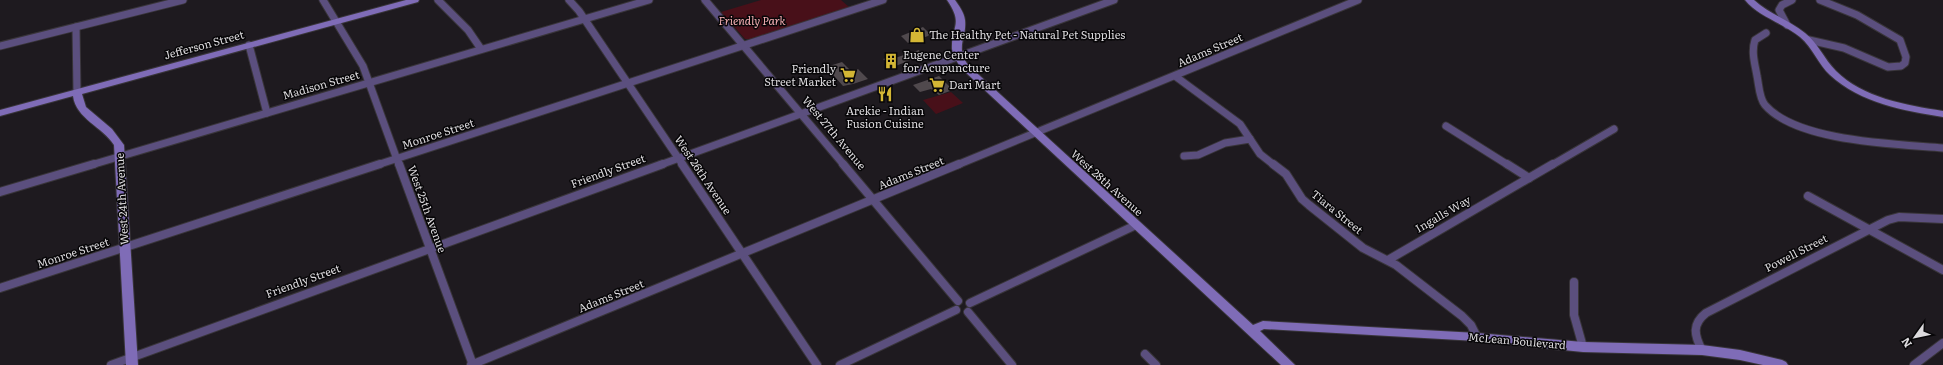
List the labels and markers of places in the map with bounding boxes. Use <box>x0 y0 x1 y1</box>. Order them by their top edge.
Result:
shop icon: The Healthy Pet - Natural Pet Supplies <box>908 26 926 44</box>
place label: The Healthy Pet - Natural Pet Supplies <box>929 26 1125 42</box>
place label: Eugene Center for Acupuncture <box>903 46 990 75</box>
building icon: Eugene Center for Acupuncture <box>882 52 900 70</box>
place label: Friendly Street Market <box>764 60 837 89</box>
supermarket icon: Friendly Street Market <box>839 66 857 84</box>
supermarket icon: Dari Mart <box>928 76 946 94</box>
place label: Dari Mart <box>949 76 1001 92</box>
restaurant icon: Arekie - Indian Fusion Cuisine <box>876 85 894 103</box>
place label: Arekie - Indian Fusion Cuisine <box>846 102 924 131</box>

